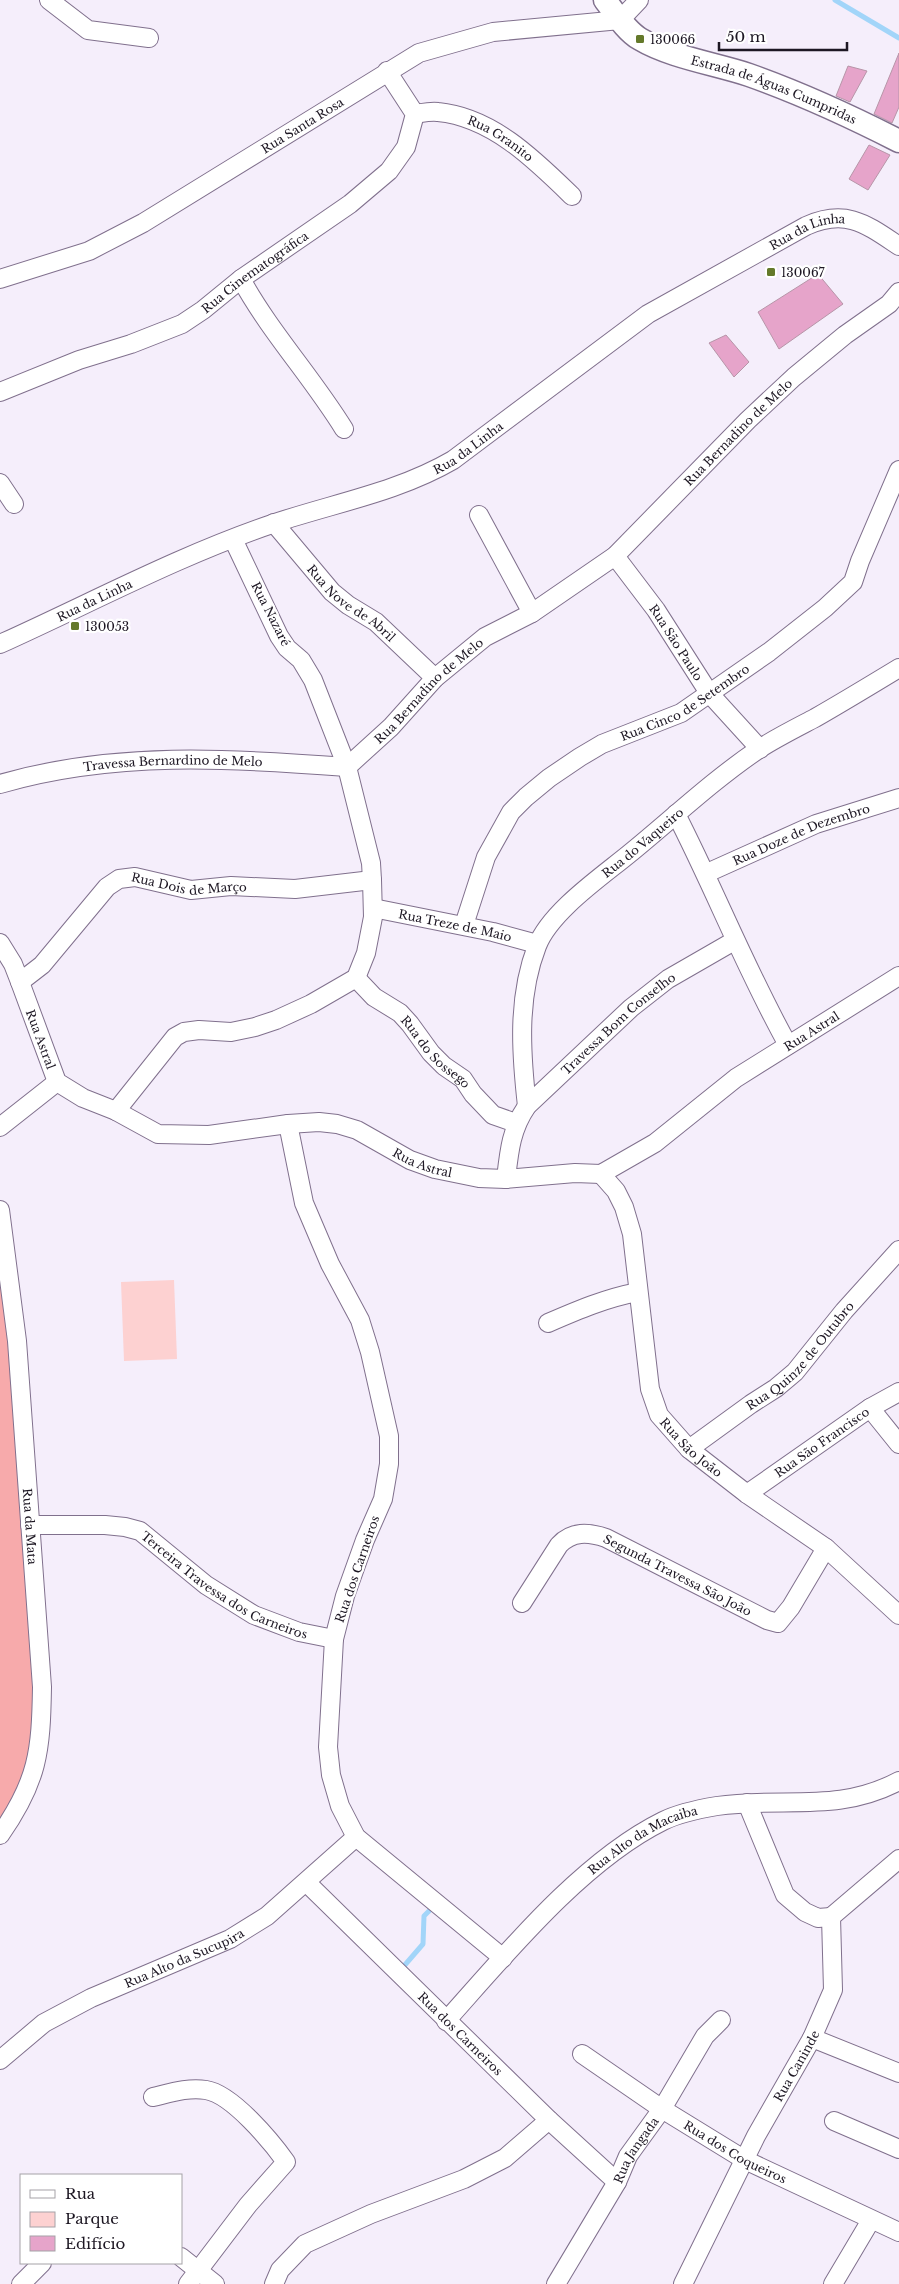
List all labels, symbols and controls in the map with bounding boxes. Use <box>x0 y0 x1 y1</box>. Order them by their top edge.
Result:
scale bar <box>719 20 846 52</box>
text: 50 m <box>726 27 766 46</box>
place label: 130066 <box>650 32 696 47</box>
marker: 130066 <box>634 33 646 45</box>
street label: Estrada de Águas Cumpridas <box>689 52 859 127</box>
street label: Rua Santa Rosa <box>258 94 346 156</box>
street label: Rua Granito <box>466 112 537 164</box>
street label: Rua da Linha <box>766 211 846 253</box>
street label: Rua Cinematográfica <box>198 227 311 316</box>
place label: 130067 <box>781 265 826 280</box>
marker: 130067 <box>765 266 777 278</box>
street label: Rua Bernadino de Melo <box>681 375 795 489</box>
street label: Rua da Linha <box>430 418 506 477</box>
street label: Rua Nove de Abril <box>304 561 399 644</box>
street label: Rua da Linha <box>54 575 135 624</box>
street label: Rua Nazaré <box>248 579 294 649</box>
street label: Rua São Paulo <box>647 601 707 683</box>
place label: 130053 <box>85 619 129 634</box>
marker: 130053 <box>69 620 81 632</box>
street label: Rua Bernadino de Melo <box>371 634 486 746</box>
street label: Rua Cinco de Setembro <box>618 661 752 744</box>
street label: Travessa Bernardino de Melo <box>82 752 263 774</box>
street label: Rua Doze de Dezembro <box>730 800 872 868</box>
street label: Rua do Vaqueiro <box>598 804 686 880</box>
street label: Rua Dois de Março <box>130 869 247 898</box>
street label: Rua Treze de Maio <box>397 906 514 944</box>
street label: Travessa Bom Conselho <box>558 969 678 1078</box>
street label: Rua Astral <box>23 1007 59 1071</box>
street label: Rua Astral <box>781 1008 842 1054</box>
street label: Rua do Sossego <box>398 1012 474 1091</box>
street label: Rua Astral <box>390 1144 454 1180</box>
street label: Rua Quinze de Outubro <box>743 1298 857 1413</box>
street label: Rua São Francisco <box>771 1404 872 1480</box>
street label: Rua São João <box>657 1414 726 1480</box>
street label: Rua da Mata <box>20 1488 41 1565</box>
street label: Rua dos Carneiros <box>332 1513 382 1625</box>
street label: Terceira Travessa dos Carneiros <box>138 1528 309 1641</box>
street label: Segunda Travessa São João <box>601 1531 754 1619</box>
street label: Rua Alto da Macaiba <box>584 1802 699 1877</box>
street label: Rua Alto da Sucupira <box>122 1925 247 1991</box>
street label: Rua dos Carneiros <box>415 1989 506 2078</box>
street label: Rua Caninde <box>770 2028 822 2104</box>
street label: Rua Jangada <box>610 2114 662 2185</box>
street label: Rua dos Coqueiros <box>681 2117 789 2186</box>
legend <box>20 2174 182 2264</box>
text: Rua <box>65 2184 96 2203</box>
text: Parque <box>65 2209 119 2228</box>
text: Edifício <box>65 2234 126 2253</box>

